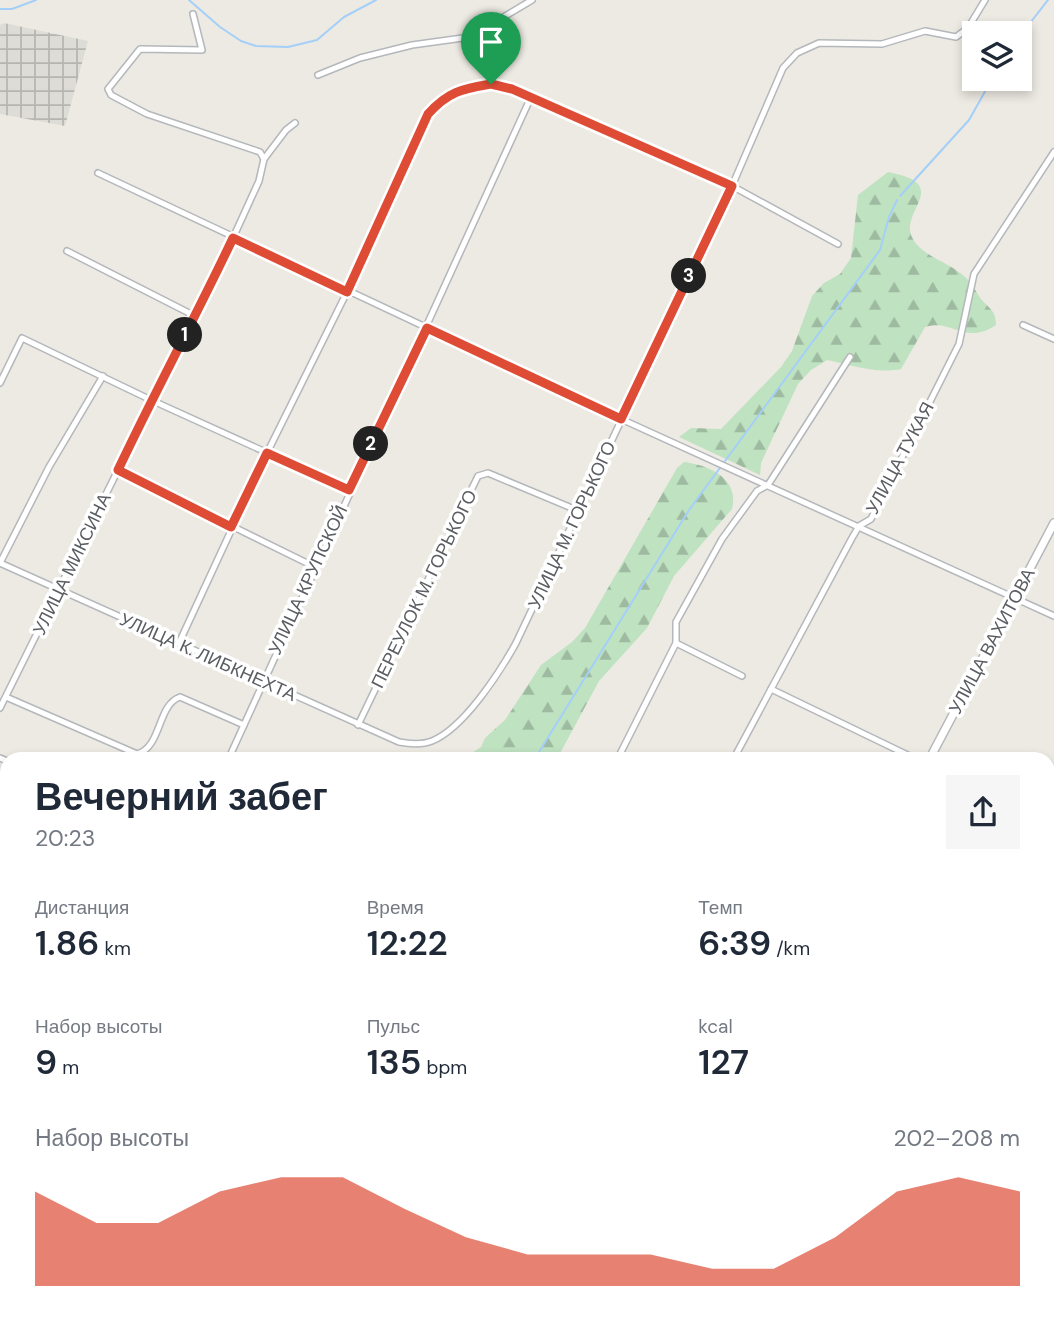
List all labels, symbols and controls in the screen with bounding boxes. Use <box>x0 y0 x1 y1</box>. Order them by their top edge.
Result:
pin <box>461 12.0 521 84</box>
map controls <box>962 21 1032 91</box>
button: layers <box>962 21 1032 91</box>
icon: arrive <box>472 23 510 61</box>
pin: 3 <box>672 258 706 294</box>
text: 3 <box>683 263 694 288</box>
pin: 1 <box>168 318 202 352</box>
text: 1 <box>181 322 188 347</box>
street label: УЛИЦА ТУКАЯ <box>860 398 940 518</box>
pin: 2 <box>354 426 388 462</box>
text: 2 <box>365 431 376 456</box>
street label: УЛИЦА М. ГОРЬКОГО <box>523 437 621 613</box>
street label: ПЕРЕУЛОК М. ГОРЬКОГО <box>365 486 483 692</box>
street label: УЛИЦА МИКСИНА <box>27 489 117 639</box>
street label: УЛИЦА КРУПСКОЙ <box>263 501 353 659</box>
street label: УЛИЦА ВАХИТОВА <box>943 564 1041 718</box>
street label: УЛИЦА К. ЛИБКНЕХТА <box>116 607 300 707</box>
text: Вечерний забег <box>35 772 328 822</box>
button: share <box>946 775 1020 849</box>
text: 20:23 <box>35 823 95 853</box>
text: Дистанция <box>35 895 129 920</box>
text: Время <box>367 895 424 920</box>
text: Темп <box>698 895 743 920</box>
text: 1.86 <box>35 920 99 966</box>
text: 12:22 <box>367 920 448 966</box>
text: 6:39 <box>698 920 771 966</box>
text: km <box>99 936 131 961</box>
text: /km <box>771 936 810 961</box>
text: Набор высоты <box>35 1014 162 1039</box>
text: Пульс <box>367 1014 420 1039</box>
text: kcal <box>698 1014 733 1039</box>
text: 9 <box>35 1039 57 1085</box>
text: 135 <box>367 1039 421 1085</box>
text: 127 <box>698 1039 749 1085</box>
text: m <box>57 1055 79 1080</box>
text: bpm <box>421 1055 467 1080</box>
text: Набор высоты <box>35 1123 189 1153</box>
text: 202–208 m <box>893 1123 1020 1153</box>

